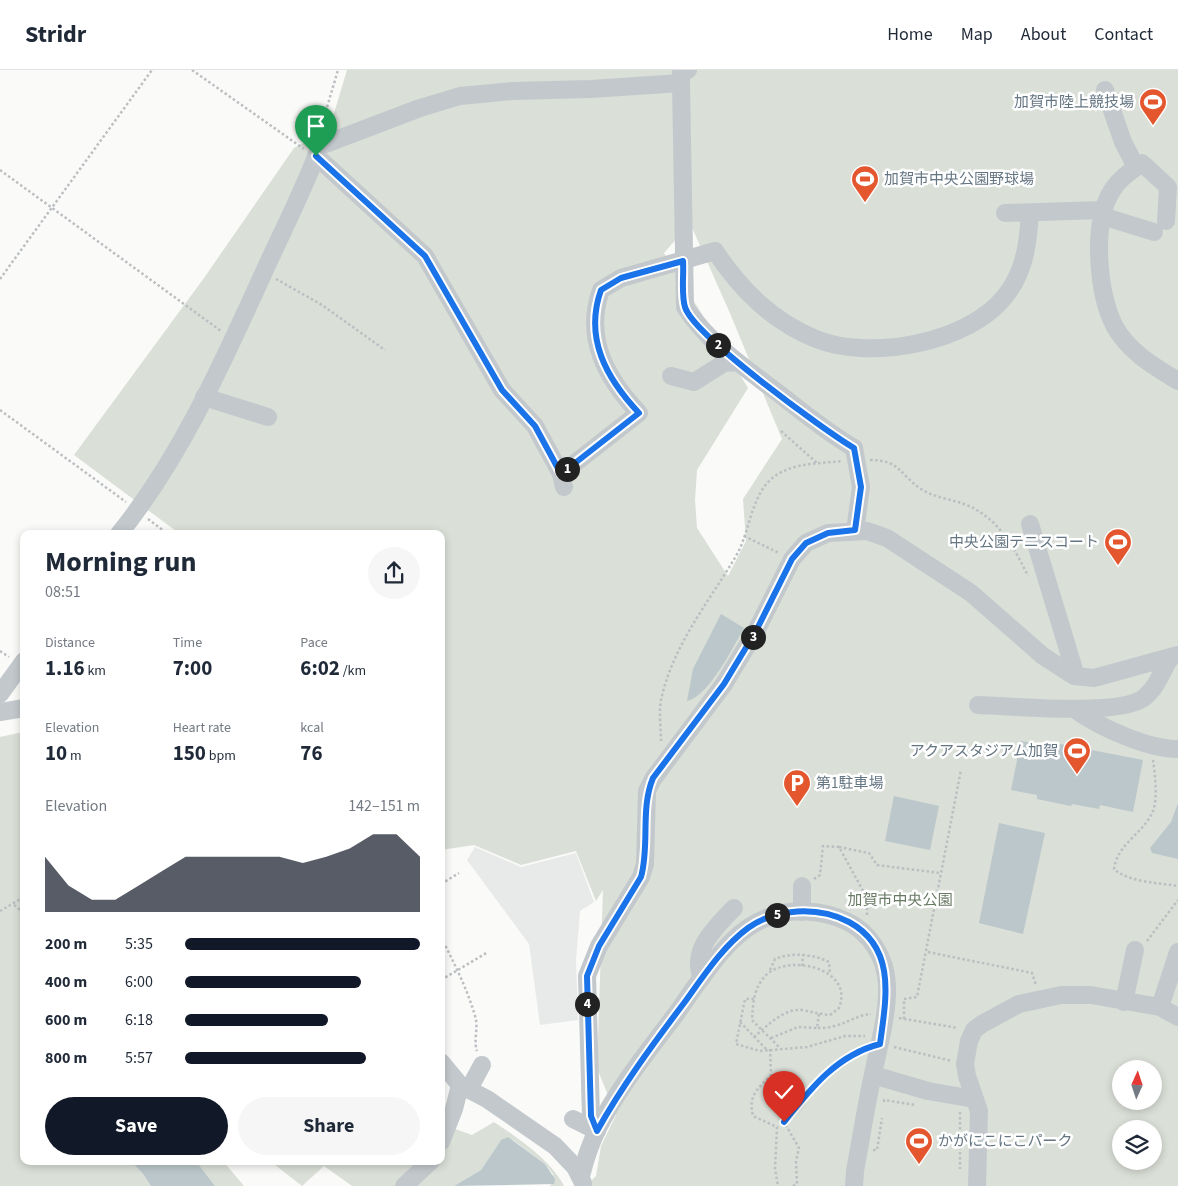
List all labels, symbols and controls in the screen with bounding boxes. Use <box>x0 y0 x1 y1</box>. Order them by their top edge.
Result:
text: Stridr <box>25 17 86 52</box>
text: Home <box>887 22 933 47</box>
text: Map <box>961 22 993 47</box>
text: About <box>1021 22 1066 47</box>
text: Contact <box>1094 22 1153 47</box>
sports icon: 加賀市陸上競技場 <box>1138 87 1168 126</box>
place label: 加賀市陸上競技場 <box>1014 92 1134 113</box>
pin <box>295 105 337 156</box>
icon: arrive <box>302 112 330 140</box>
sports icon: 加賀市中央公園野球場 <box>850 164 880 203</box>
place label: 加賀市中央公園野球場 <box>884 169 1034 190</box>
pin: 2 <box>706 332 730 358</box>
text: 2 <box>715 335 722 355</box>
pin: 1 <box>554 456 580 482</box>
text: 1 <box>564 459 571 479</box>
sports icon: 中央公園テニスコート <box>1103 527 1133 566</box>
place label: 中央公園テニスコート <box>949 532 1099 553</box>
text: Morning run <box>45 542 196 582</box>
button: share <box>368 547 420 599</box>
text: 08:51 <box>45 581 81 603</box>
pin: 3 <box>740 624 766 650</box>
text: 3 <box>750 627 757 647</box>
text: Distance <box>45 633 95 653</box>
text: Time <box>173 633 202 653</box>
text: Pace <box>300 633 328 653</box>
text: 1.16 <box>45 653 85 683</box>
text: 7:00 <box>173 653 212 683</box>
text: 6:02 <box>300 653 340 683</box>
text: km <box>85 661 106 681</box>
text: /km <box>340 661 366 681</box>
text: Elevation <box>45 718 100 738</box>
text: Heart rate <box>173 718 231 738</box>
text: kcal <box>300 718 324 738</box>
sports icon: アクアスタジアム加賀 <box>1062 736 1092 775</box>
text: 10 <box>45 738 67 768</box>
text: 150 <box>173 738 206 768</box>
text: 76 <box>300 738 323 768</box>
place label: アクアスタジアム加賀 <box>910 741 1058 762</box>
text: m <box>67 746 82 766</box>
text: bpm <box>206 746 236 766</box>
parking icon: 第1駐車場 <box>782 768 812 807</box>
place label: 第1駐車場 <box>816 773 883 794</box>
text: Elevation <box>45 795 107 817</box>
text: 142–151 m <box>348 795 420 817</box>
park label: 加賀市中央公園 <box>847 890 953 911</box>
pin: 5 <box>764 902 790 928</box>
text: 5 <box>774 905 781 925</box>
text: 200 m <box>45 933 87 955</box>
text: 5:35 <box>125 933 153 955</box>
text: 400 m <box>45 971 87 993</box>
text: 6:00 <box>125 971 153 993</box>
pin: 4 <box>574 992 600 1016</box>
text: 4 <box>584 994 591 1014</box>
text: 600 m <box>45 1009 87 1031</box>
text: 6:18 <box>125 1009 153 1031</box>
text: 800 m <box>45 1047 87 1069</box>
text: 5:57 <box>125 1047 153 1069</box>
north arrow <box>1112 1060 1162 1110</box>
map controls <box>1112 1060 1162 1170</box>
pin <box>763 1071 805 1122</box>
icon: check <box>770 1078 798 1106</box>
button: Save <box>45 1097 228 1155</box>
button: Share <box>238 1097 420 1155</box>
button: layers <box>1112 1120 1162 1170</box>
sports icon: かがにこにこパーク <box>904 1126 934 1165</box>
place label: かがにこにこパーク <box>938 1131 1072 1152</box>

